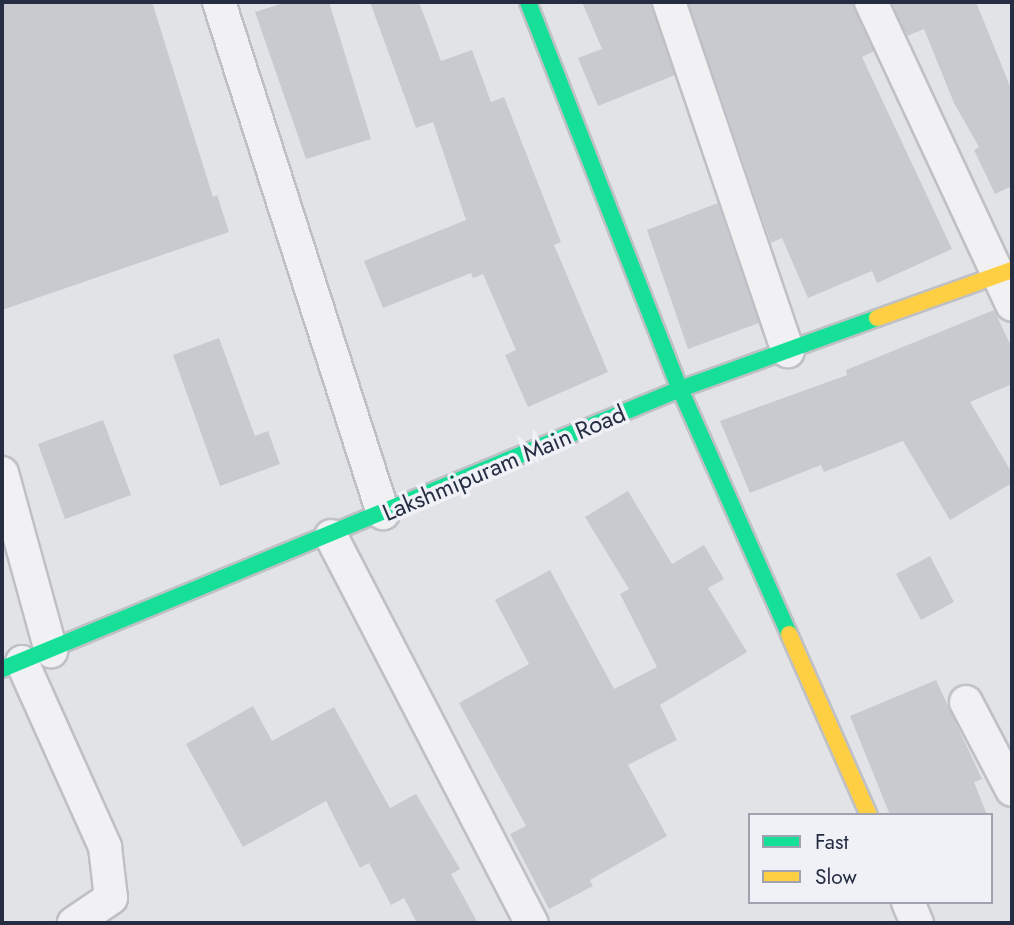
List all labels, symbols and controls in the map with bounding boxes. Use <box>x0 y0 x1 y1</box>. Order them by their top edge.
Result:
street label: Lakshmipuram Main Road <box>378 399 630 527</box>
legend <box>748 813 993 904</box>
text: Fast <box>815 827 848 857</box>
text: Slow <box>815 862 857 892</box>

